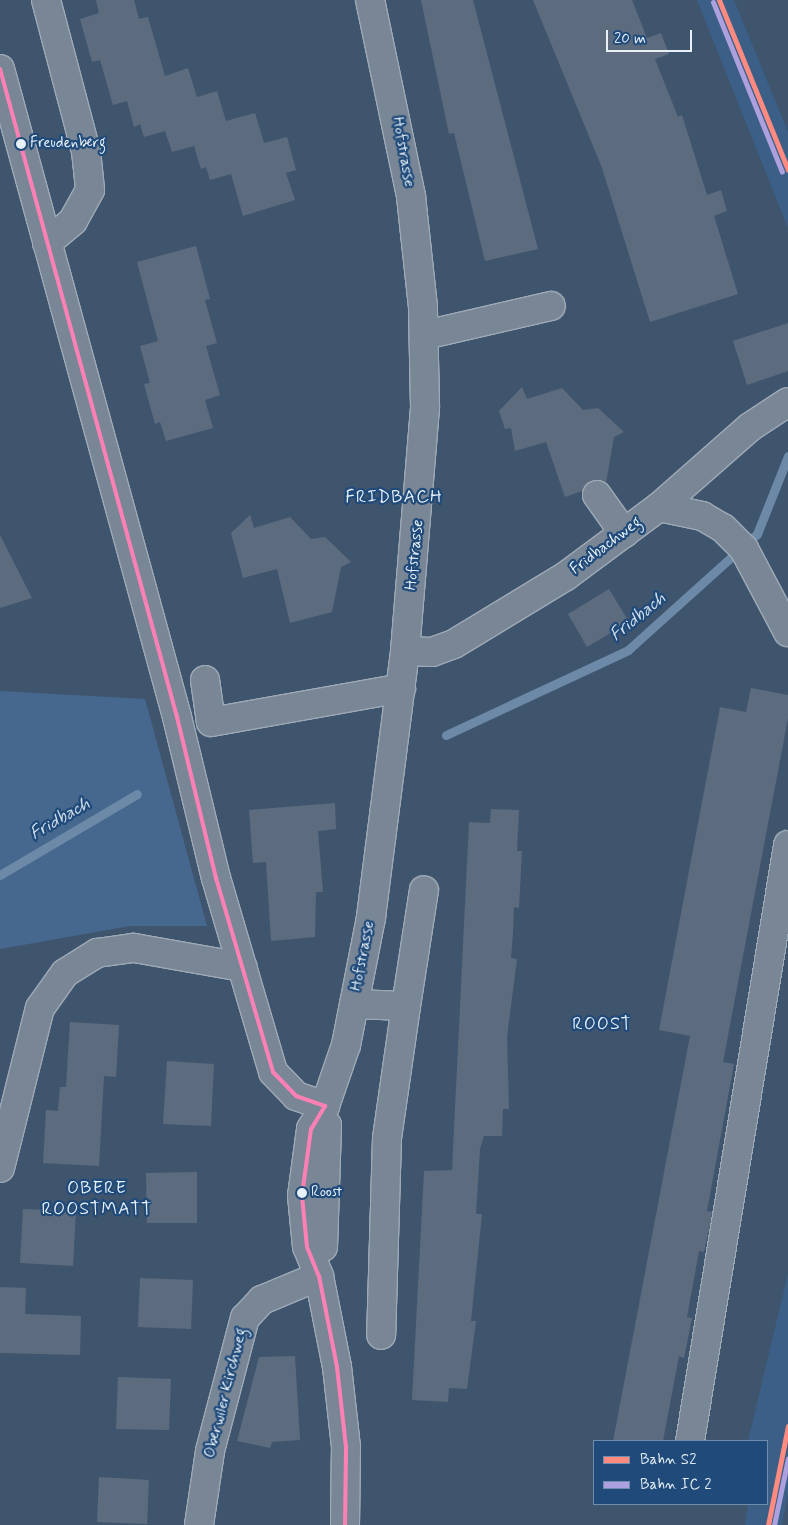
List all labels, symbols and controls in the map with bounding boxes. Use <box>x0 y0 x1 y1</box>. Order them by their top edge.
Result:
scale bar <box>608 20 694 52</box>
text: 20 m <box>614 29 646 49</box>
street label: Hofstrasse <box>387 115 419 189</box>
place label: Freudenberg <box>30 135 106 153</box>
marker: Freudenberg <box>16 139 26 149</box>
district label: FRIDBACH <box>345 486 443 508</box>
street label: Fridbachweg <box>566 513 646 579</box>
street label: Hofstrasse <box>402 519 428 591</box>
water label: Fridbach <box>606 588 670 646</box>
water label: Fridbach <box>26 793 94 845</box>
street label: Hofstrasse <box>347 919 379 993</box>
district label: ROOST <box>571 1013 633 1035</box>
district label: OBERE ROOSTMATT <box>38 1178 156 1220</box>
place label: Roost <box>311 1184 342 1202</box>
marker: Roost <box>297 1188 307 1198</box>
street label: Oberwiler Kirchweg <box>201 1326 251 1460</box>
legend <box>593 1440 768 1505</box>
text: Bahn S2 <box>640 1450 697 1470</box>
text: Bahn IC 2 <box>640 1475 712 1495</box>

